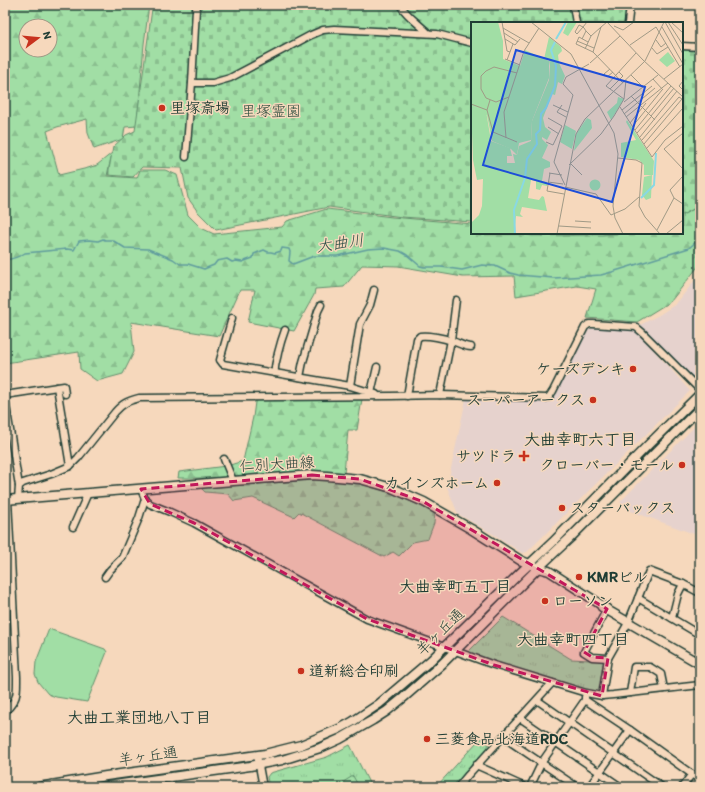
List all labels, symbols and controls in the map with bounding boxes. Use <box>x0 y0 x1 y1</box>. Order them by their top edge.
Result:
north arrow <box>18 18 58 58</box>
inset map <box>471 22 683 234</box>
text: N <box>40 30 54 41</box>
place label: 里塚斎場 <box>170 99 230 117</box>
park label: 里塚霊園 <box>241 102 301 120</box>
marker: 里塚斎場 <box>157 103 167 113</box>
water label: 大曲川 <box>315 230 365 256</box>
place label: ケーズデンキ <box>536 360 625 378</box>
marker: ケーズデンキ <box>628 364 638 374</box>
place label: スーパーアークス <box>466 391 585 409</box>
marker: スーパーアークス <box>588 395 598 405</box>
district label: 大曲幸町六丁目 <box>524 430 636 449</box>
place label: サツドラ <box>456 447 516 465</box>
marker: サツドラ <box>519 451 529 461</box>
street label: 仁別大曲線 <box>239 453 315 475</box>
place label: クローバー・モール <box>540 456 674 474</box>
marker: クローバー・モール <box>677 460 687 470</box>
place label: カインズホーム <box>385 474 489 492</box>
marker: カインズホーム <box>492 478 502 488</box>
place label: スターバックス <box>570 499 675 517</box>
marker: スターバックス <box>557 503 567 513</box>
place label: KMRビル <box>587 568 648 586</box>
marker: KMRビル <box>574 572 584 582</box>
district label: 大曲幸町五丁目 <box>399 577 511 596</box>
place label: ローソン <box>553 592 613 610</box>
marker: ローソン <box>540 596 550 606</box>
street label: 羊ヶ丘通 <box>412 605 468 659</box>
district label: 大曲幸町四丁目 <box>517 630 629 649</box>
place label: 道新総合印刷 <box>309 662 399 680</box>
marker: 道新総合印刷 <box>296 666 306 676</box>
district label: 大曲工業団地八丁目 <box>67 708 211 727</box>
place label: 三菱食品北海道RDC <box>435 730 569 748</box>
marker: 三菱食品北海道RDC <box>422 734 432 744</box>
street label: 羊ヶ丘通 <box>117 743 179 769</box>

